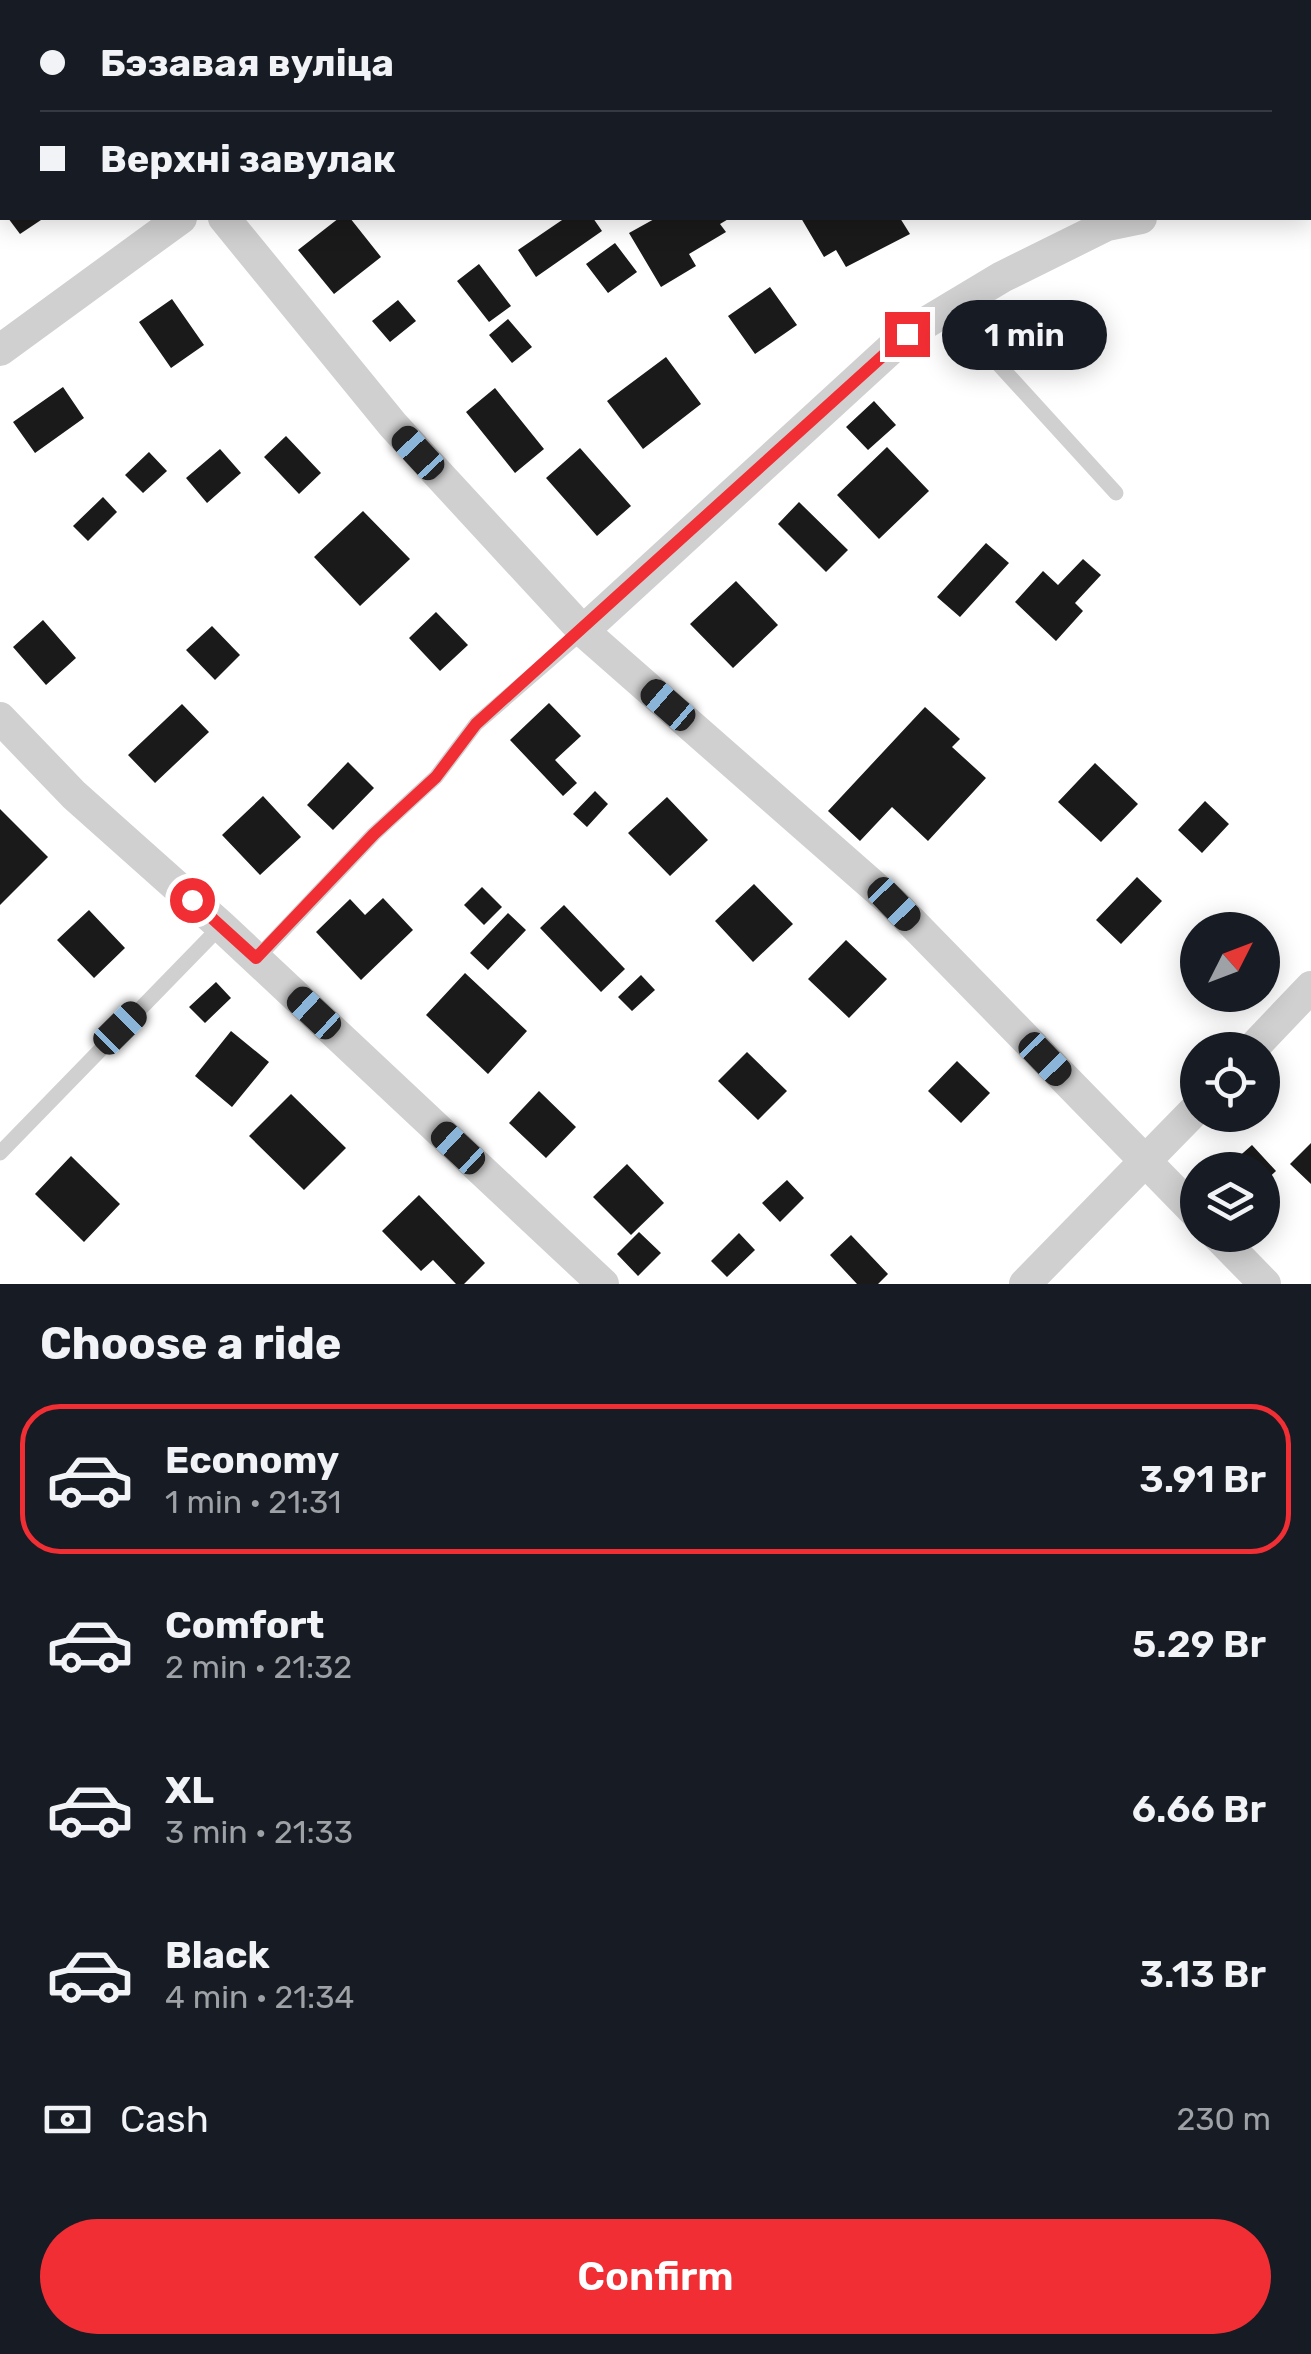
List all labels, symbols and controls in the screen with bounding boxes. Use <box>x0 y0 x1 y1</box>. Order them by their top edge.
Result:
text: Бэзавая вуліца <box>100 40 394 86</box>
text: Верхні завулак <box>100 136 396 182</box>
callout: 1 min <box>942 299 1107 369</box>
route end <box>885 312 930 357</box>
text: 1 min <box>984 316 1065 354</box>
car <box>387 421 449 485</box>
car <box>636 674 700 736</box>
car <box>862 872 926 936</box>
route start <box>170 878 215 923</box>
north arrow <box>1180 912 1280 1012</box>
map controls <box>1180 912 1280 1252</box>
car <box>282 982 346 1044</box>
car <box>88 996 152 1060</box>
car <box>1013 1027 1077 1091</box>
button: locate <box>1180 1032 1280 1132</box>
car <box>426 1117 490 1179</box>
button: layers <box>1180 1152 1280 1252</box>
text: Choose a ride <box>40 1317 342 1370</box>
icon: car <box>45 1434 135 1524</box>
text: Economy <box>165 1437 339 1483</box>
text: 3.91 Br <box>1139 1456 1266 1502</box>
text: 1 min · 21:31 <box>165 1483 341 1521</box>
icon: car <box>45 1599 135 1689</box>
text: Comfort <box>165 1602 324 1648</box>
text: 5.29 Br <box>1132 1621 1266 1667</box>
text: 2 min · 21:32 <box>165 1648 352 1686</box>
icon: car <box>45 1764 135 1854</box>
text: XL <box>165 1767 214 1813</box>
text: 6.66 Br <box>1132 1786 1266 1832</box>
text: 3 min · 21:33 <box>165 1813 353 1851</box>
icon: car <box>45 1929 135 2019</box>
text: Black <box>165 1932 270 1978</box>
text: 3.13 Br <box>1140 1951 1266 1997</box>
text: 4 min · 21:34 <box>165 1978 354 2016</box>
icon: cash <box>40 2092 95 2147</box>
text: Cash <box>120 2096 209 2142</box>
text: 230 m <box>1176 2100 1271 2138</box>
button: Confirm <box>40 2219 1271 2334</box>

